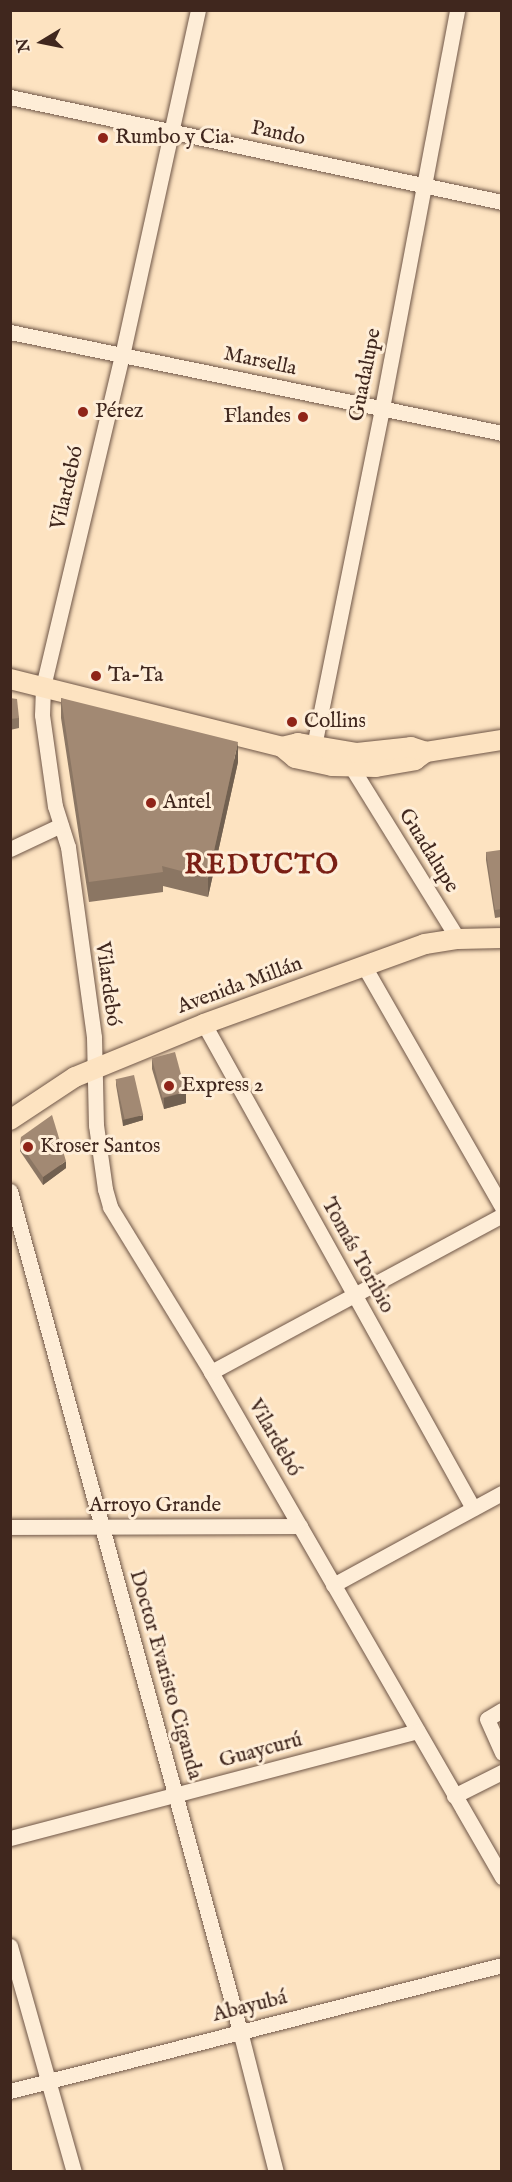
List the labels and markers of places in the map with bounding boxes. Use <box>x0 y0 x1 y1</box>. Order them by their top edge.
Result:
place label: Rumbo y Cia. <box>115 125 234 151</box>
marker: Rumbo y Cia. <box>96 131 110 145</box>
place label: Pérez <box>95 399 144 425</box>
place label: Flandes <box>223 404 291 430</box>
marker: Pérez <box>76 405 90 419</box>
marker: Flandes <box>296 410 310 424</box>
place label: Ta-Ta <box>108 663 163 689</box>
marker: Ta-Ta <box>89 669 103 683</box>
place label: Collins <box>304 709 366 735</box>
marker: Collins <box>285 715 299 729</box>
place label: Antel <box>163 790 211 816</box>
marker: Antel <box>144 796 158 810</box>
place label: Express 2 <box>181 1073 264 1099</box>
marker: Express 2 <box>162 1079 176 1093</box>
place label: Kroser Santos <box>40 1134 160 1160</box>
marker: Kroser Santos <box>21 1140 35 1154</box>

